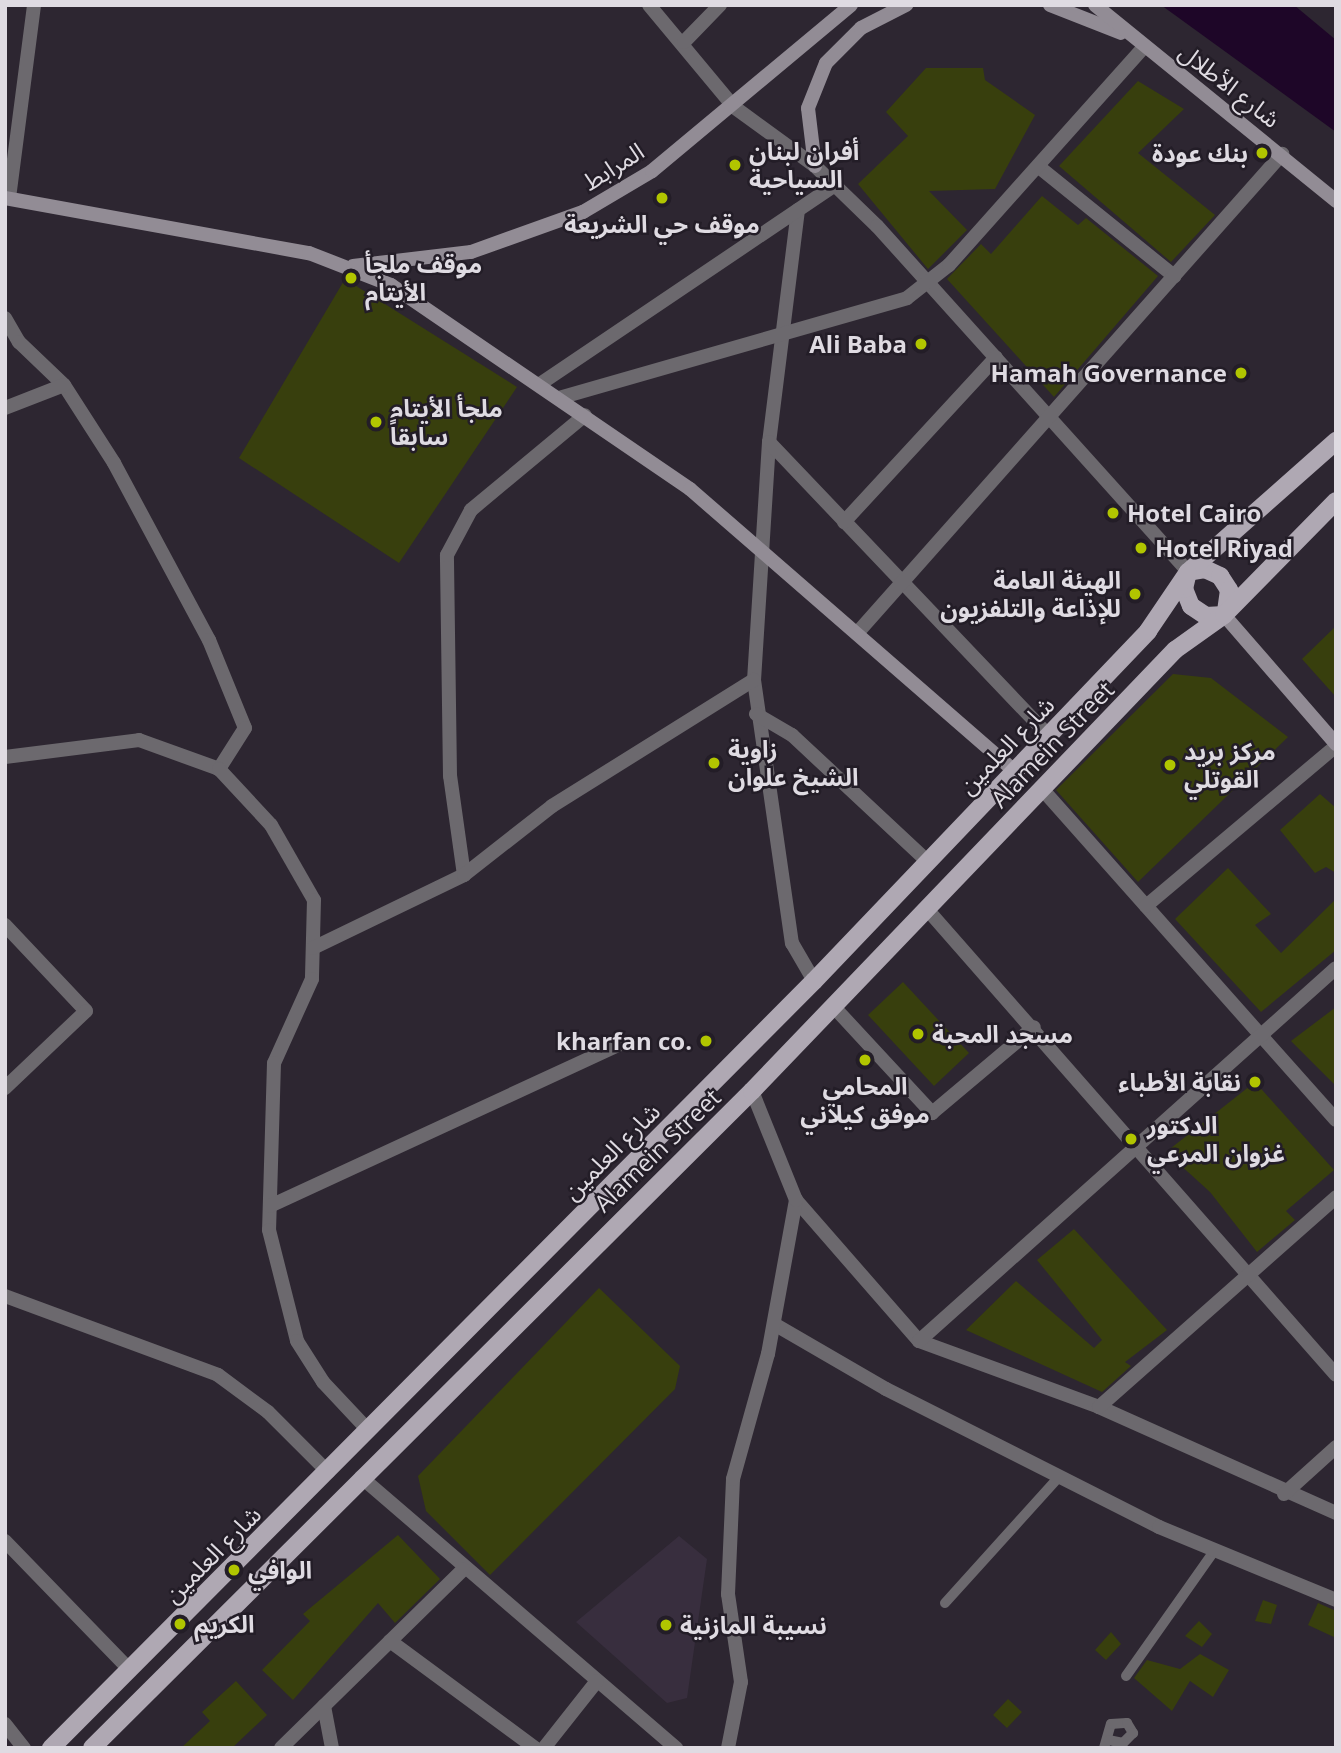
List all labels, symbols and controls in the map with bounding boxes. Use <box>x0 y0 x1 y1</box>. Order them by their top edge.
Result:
street label: شارع الأطلال <box>1174 37 1286 133</box>
street label: المرابط <box>577 136 649 196</box>
place label: أفران لبنان السياحية <box>749 137 859 193</box>
place label: بنك عودة <box>1152 139 1248 167</box>
marker: بنك عودة <box>1254 145 1270 161</box>
marker: أفران لبنان السياحية <box>727 157 743 173</box>
marker: موقف حي الشريعة <box>654 190 670 206</box>
place label: موقف حي الشريعة <box>564 210 760 238</box>
place label: موقف ملجأ الأيتام <box>365 250 482 306</box>
marker: موقف ملجأ الأيتام <box>343 270 359 286</box>
place label: Ali Baba <box>809 330 907 358</box>
marker: Ali Baba <box>913 336 929 352</box>
place label: Hamah Governance <box>991 359 1227 387</box>
marker: Hamah Governance <box>1233 365 1249 381</box>
place label: ملجأ الأيتام سابقاً <box>390 394 503 450</box>
marker: ملجأ الأيتام سابقاً <box>368 414 384 430</box>
place label: Hotel Cairo <box>1127 499 1261 527</box>
marker: Hotel Cairo <box>1105 505 1121 521</box>
place label: Hotel Riyad <box>1155 534 1293 562</box>
marker: Hotel Riyad <box>1133 540 1149 556</box>
place label: الهيئة العامة للإذاعة والتلفزيون <box>940 566 1121 622</box>
marker: الهيئة العامة للإذاعة والتلفزيون <box>1127 586 1143 602</box>
street label: Alamein Street <box>985 675 1119 813</box>
street label: شارع العلمين <box>952 690 1060 800</box>
place label: زاوية الشيخ علوان <box>728 735 858 791</box>
place label: مركز بريد القوتلي <box>1184 737 1276 793</box>
marker: زاوية الشيخ علوان <box>706 755 722 771</box>
marker: مركز بريد القوتلي <box>1162 757 1178 773</box>
place label: مسجد المحبة <box>932 1020 1073 1048</box>
marker: مسجد المحبة <box>910 1026 926 1042</box>
place label: kharfan co. <box>556 1027 692 1055</box>
marker: kharfan co. <box>698 1033 714 1049</box>
marker: المحامي موفق كيلاني <box>857 1052 873 1068</box>
place label: نقابة الأطباء <box>1118 1068 1241 1096</box>
place label: المحامي موفق كيلاني <box>800 1072 930 1128</box>
marker: نقابة الأطباء <box>1247 1074 1263 1090</box>
street label: Alamein Street <box>588 1083 726 1217</box>
street label: شارع العلمين <box>557 1097 665 1205</box>
place label: الدكتور غزوان المرعي <box>1147 1111 1285 1167</box>
marker: الدكتور غزوان المرعي <box>1121 1129 1141 1149</box>
street label: شارع العلمين <box>158 1500 266 1608</box>
place label: الوافي <box>248 1556 312 1584</box>
marker: الوافي <box>226 1562 242 1578</box>
place label: الكريم <box>194 1610 254 1638</box>
place label: نسيبة المازنية <box>680 1611 827 1639</box>
marker: الكريم <box>172 1616 188 1632</box>
marker: نسيبة المازنية <box>658 1617 674 1633</box>

